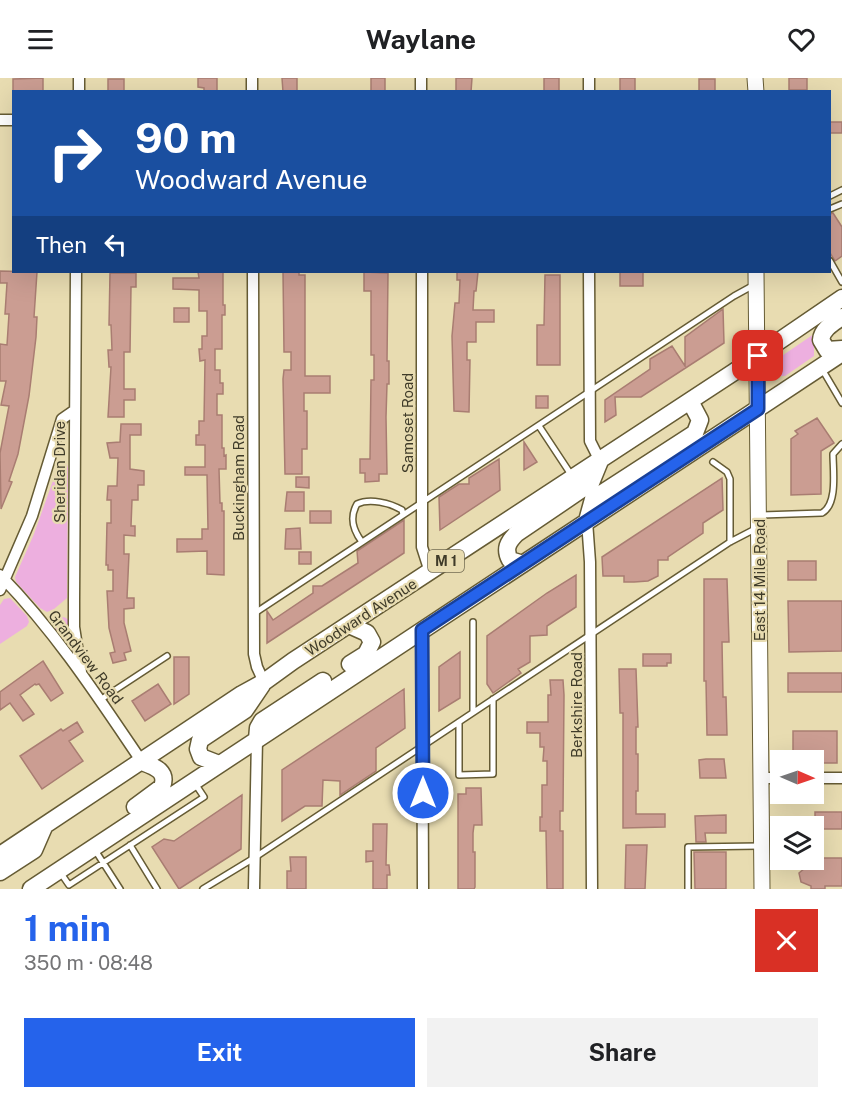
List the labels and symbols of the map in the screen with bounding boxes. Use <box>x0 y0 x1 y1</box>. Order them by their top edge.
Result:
pin <box>732 330 783 381</box>
street label: Samoset Road <box>399 373 416 473</box>
street label: Buckingham Road <box>230 415 247 541</box>
street label: Sheridan Drive <box>51 421 68 523</box>
street label: East 14 Mile Road <box>751 519 768 641</box>
road number: M 1 <box>428 550 464 572</box>
street label: Woodward Avenue <box>302 575 420 659</box>
street label: Grandview Road <box>45 607 127 707</box>
street label: Berkshire Road <box>568 652 585 758</box>
north arrow <box>770 750 824 804</box>
position arrow <box>391 761 455 825</box>

